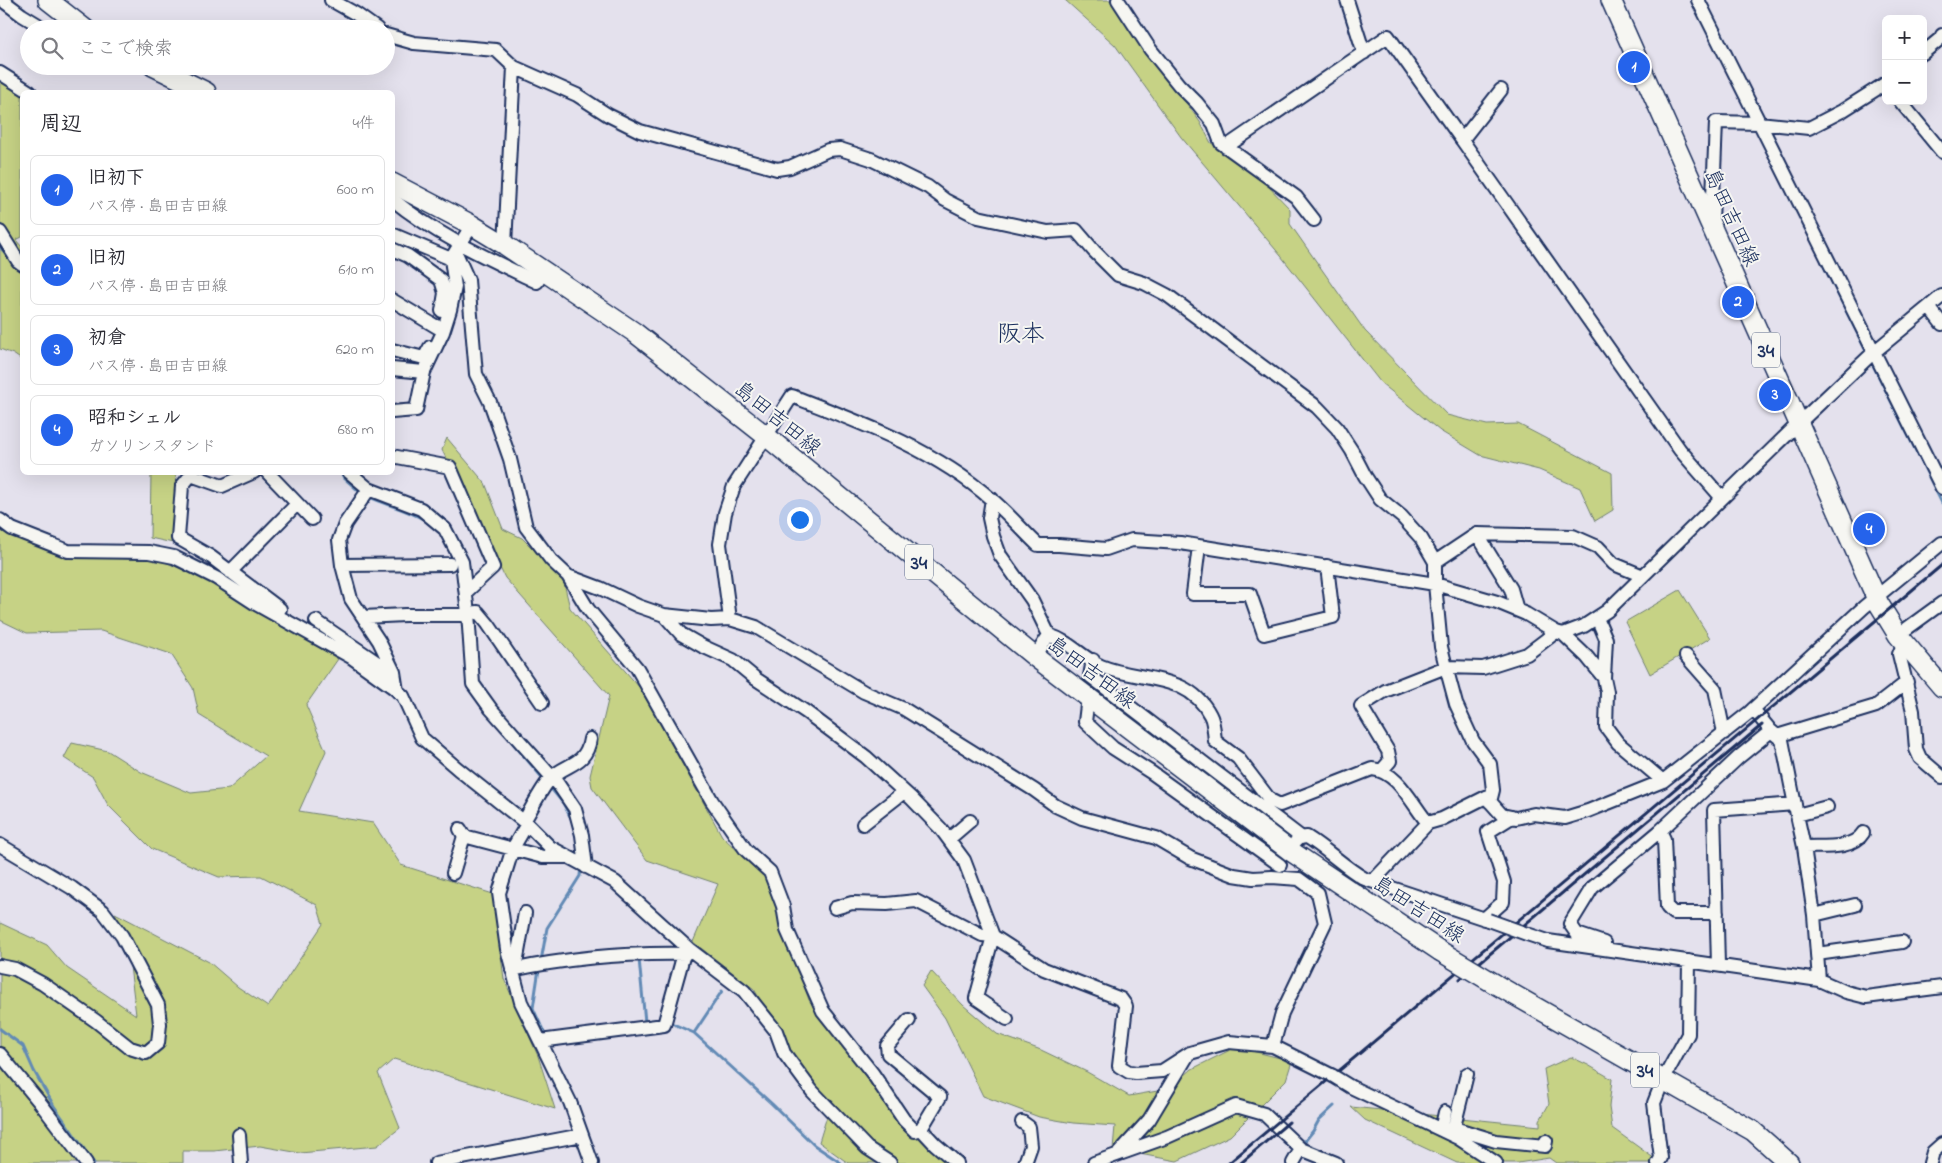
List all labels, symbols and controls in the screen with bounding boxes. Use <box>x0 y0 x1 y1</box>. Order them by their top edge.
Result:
map controls <box>1882 15 1927 105</box>
button: + <box>1882 15 1927 60</box>
search box <box>20 20 395 75</box>
icon: search <box>38 34 66 62</box>
text: ここで検索 <box>78 36 173 63</box>
pin: 1 <box>1618 48 1650 86</box>
button: − <box>1882 60 1927 105</box>
text: 周辺 <box>40 110 82 140</box>
text: 4件 <box>352 112 375 136</box>
street label: 島田吉田線 <box>1695 164 1765 272</box>
text: 旧初下 <box>88 165 145 192</box>
text: 1 <box>54 178 60 202</box>
text: 600 m <box>337 178 374 202</box>
text: バス停 · 島田吉田線 <box>88 195 227 219</box>
text: 旧初 <box>88 245 126 272</box>
text: 2 <box>53 258 61 282</box>
text: 610 m <box>339 258 374 282</box>
text: バス停 · 島田吉田線 <box>88 275 227 299</box>
pin: 2 <box>1722 283 1754 321</box>
district label: 阪本 <box>997 318 1045 353</box>
text: 初倉 <box>88 325 126 352</box>
road number: 34 <box>1752 332 1780 368</box>
text: 3 <box>54 338 60 362</box>
text: 620 m <box>336 338 374 362</box>
text: バス停 · 島田吉田線 <box>88 355 227 379</box>
street label: 島田吉田線 <box>727 375 827 464</box>
pin: 3 <box>1759 376 1791 414</box>
text: 昭和シェル <box>88 405 181 432</box>
text: 4 <box>54 418 60 442</box>
text: 680 m <box>338 418 374 442</box>
text: ガソリンスタンド <box>88 435 216 459</box>
your location <box>787 507 813 533</box>
pin: 4 <box>1853 510 1885 548</box>
road number: 34 <box>905 544 933 580</box>
street label: 島田吉田線 <box>1040 630 1142 717</box>
street label: 島田吉田線 <box>1366 870 1470 952</box>
road number: 34 <box>1631 1052 1659 1088</box>

